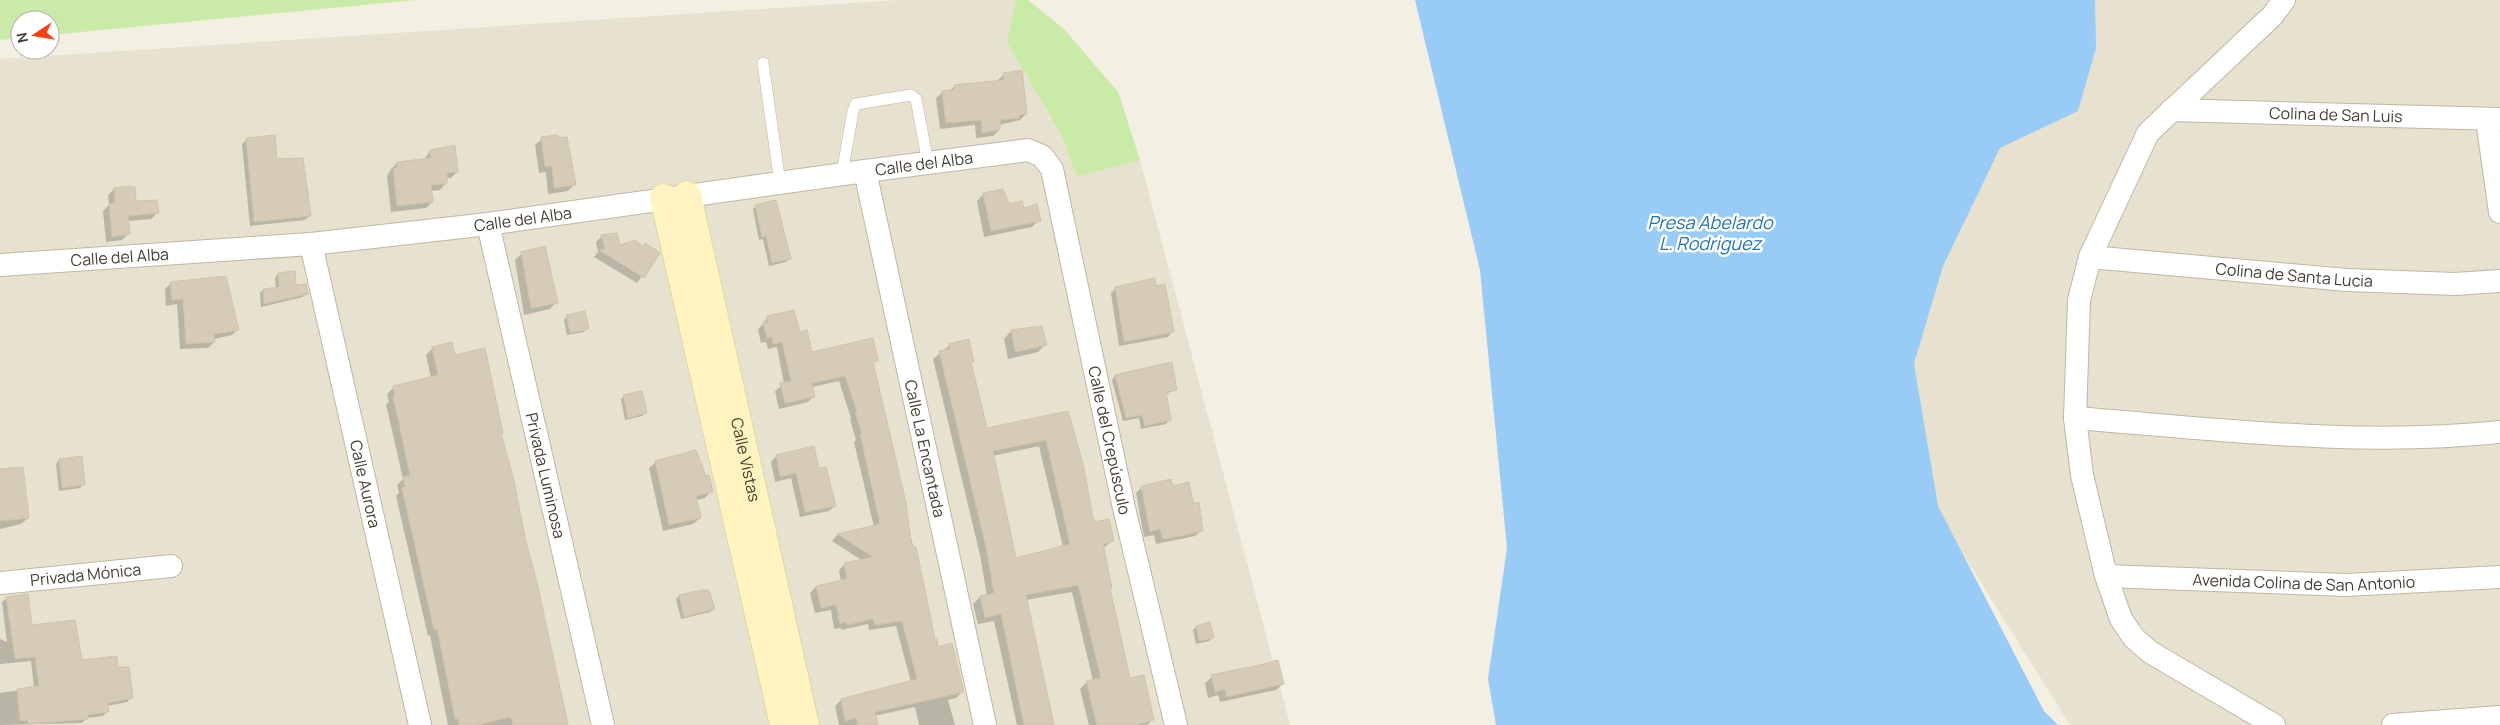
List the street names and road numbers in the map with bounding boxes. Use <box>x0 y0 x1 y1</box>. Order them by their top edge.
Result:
street label: Colina de San Luis <box>2269 102 2403 127</box>
street label: Calle del Alba <box>874 146 974 181</box>
street label: Calle del Alba <box>473 201 573 237</box>
street label: Calle del Alba <box>70 243 170 271</box>
street label: Colina de Santa Lucia <box>2215 257 2373 292</box>
street label: Calle del Crepúsculo <box>1083 364 1136 517</box>
street label: Calle La Encantada <box>900 378 951 519</box>
street label: Privada Luminosa <box>521 410 571 541</box>
street label: Calle Vistas <box>726 415 766 504</box>
street label: Calle Aurora <box>345 438 386 530</box>
street label: Privada Mónica <box>29 558 142 591</box>
street label: Avenida Colina de San Antonio <box>2192 568 2416 596</box>

